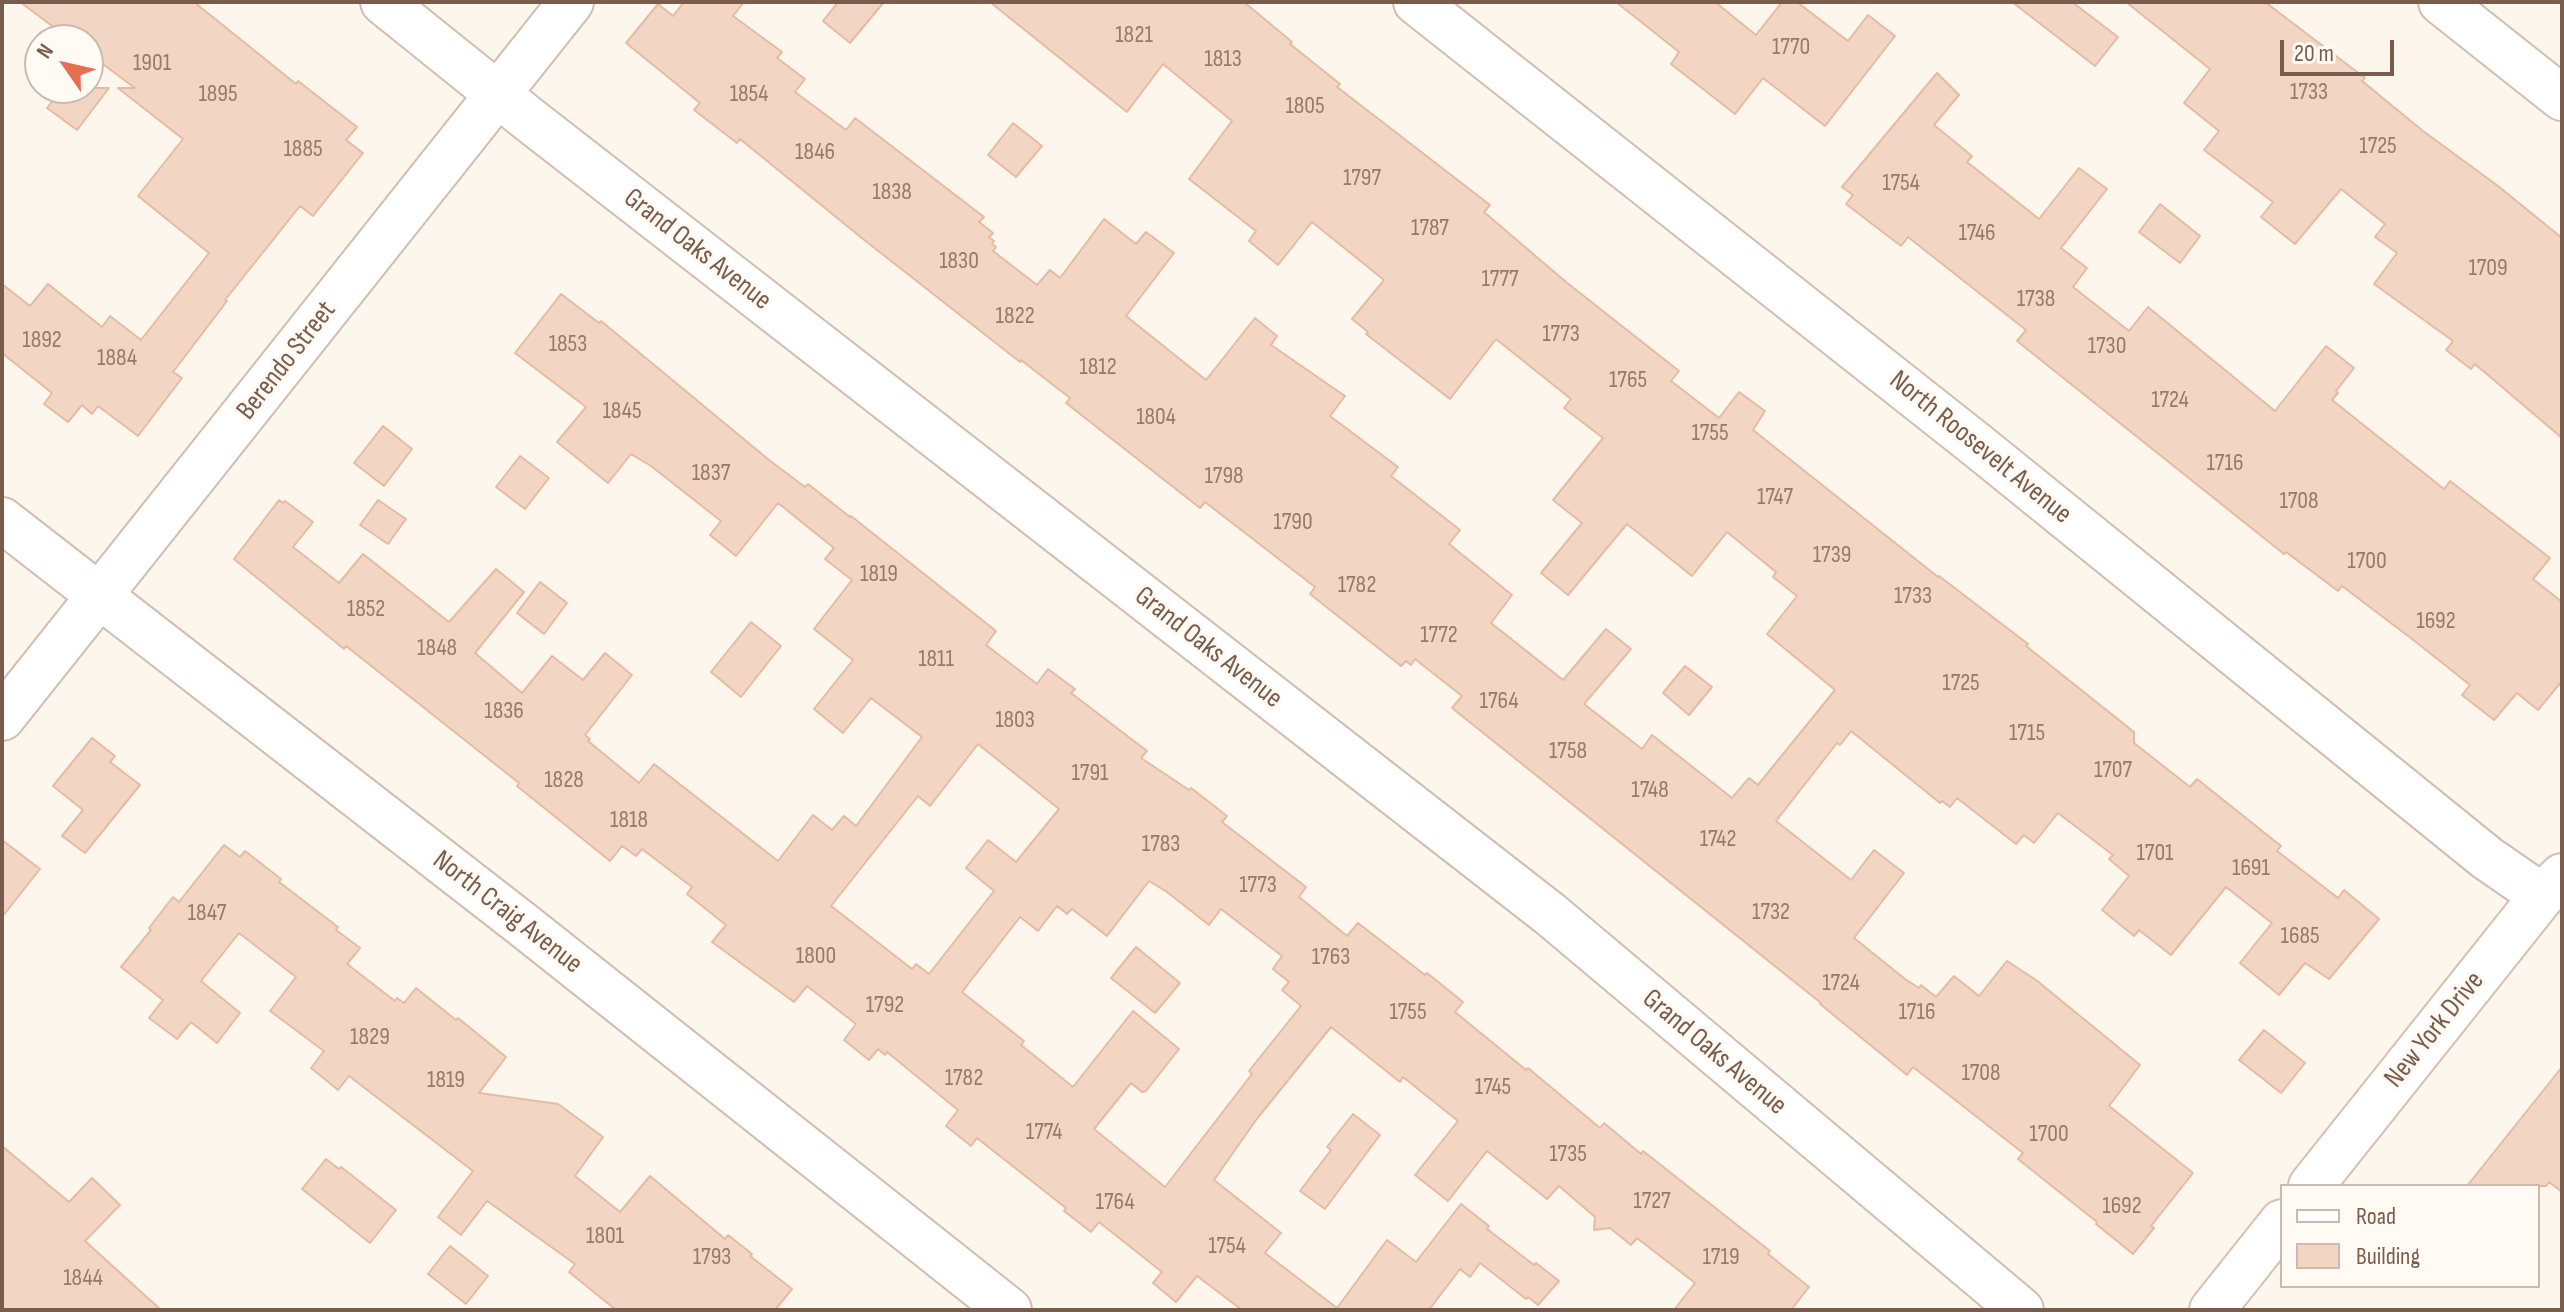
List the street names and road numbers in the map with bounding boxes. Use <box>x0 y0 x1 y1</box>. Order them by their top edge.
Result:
street label: Grand Oaks Avenue <box>616 182 778 318</box>
street label: Berendo Street <box>230 295 344 427</box>
street label: North Roosevelt Avenue <box>1882 364 2078 532</box>
street label: Grand Oaks Avenue <box>1127 580 1289 716</box>
street label: North Craig Avenue <box>426 844 588 982</box>
street label: New York Drive <box>2378 965 2492 1095</box>
street label: Grand Oaks Avenue <box>1635 983 1793 1123</box>

